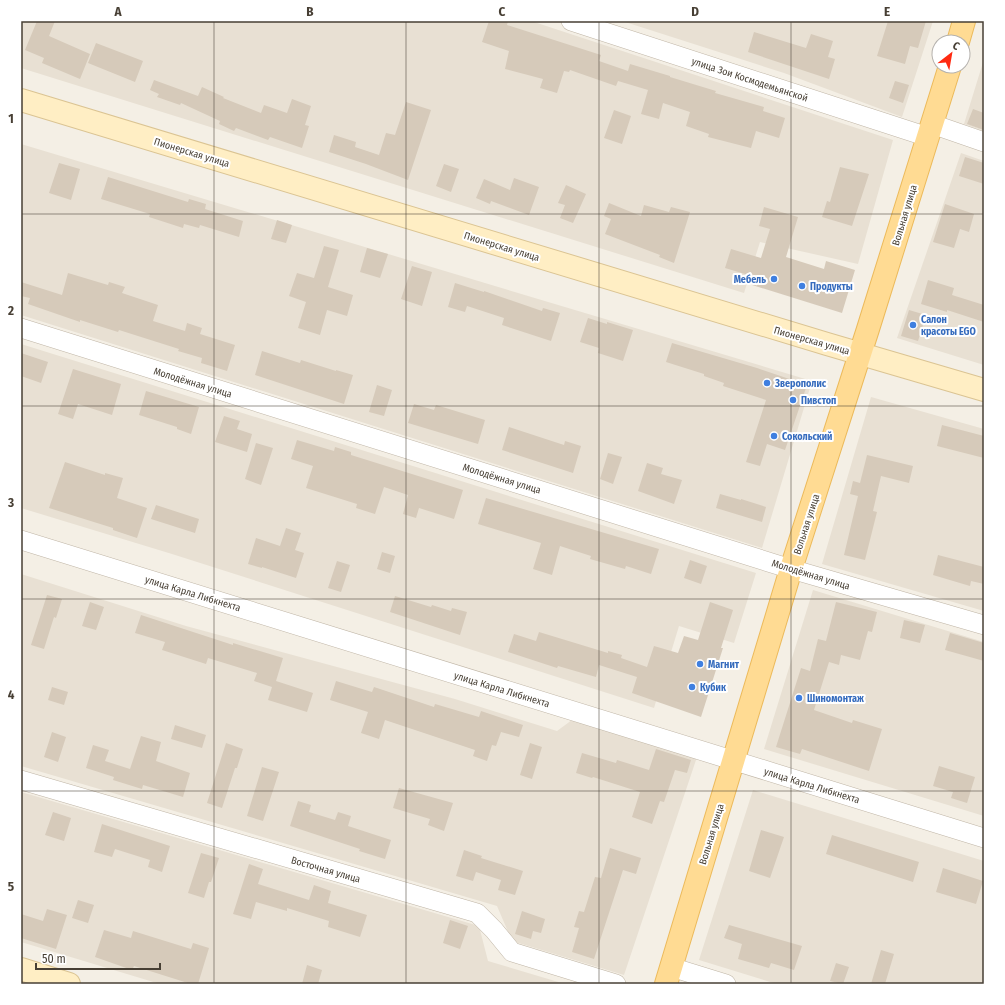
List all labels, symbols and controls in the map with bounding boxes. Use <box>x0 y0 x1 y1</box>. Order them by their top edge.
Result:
text: A <box>113 4 122 19</box>
text: B <box>306 4 314 19</box>
text: C <box>499 4 506 19</box>
text: D <box>691 4 699 19</box>
text: E <box>884 4 890 19</box>
north arrow <box>931 34 971 74</box>
text: С <box>950 39 962 53</box>
street label: улица Зои Космодемьянской <box>690 55 809 104</box>
text: 1 <box>8 111 14 126</box>
street label: Пионерская улица <box>152 136 231 170</box>
street label: Вольная улица <box>890 183 920 247</box>
street label: Пионерская улица <box>462 230 541 264</box>
place label: Мебель <box>734 274 766 286</box>
marker: Мебель <box>769 274 779 284</box>
marker: Продукты <box>797 281 807 291</box>
place label: Продукты <box>810 281 853 293</box>
text: 2 <box>7 303 14 318</box>
place label: Салон красоты EGO <box>921 314 976 338</box>
marker: Салон красоты EGO <box>908 320 918 330</box>
street label: Пионерская улица <box>772 324 851 358</box>
street label: Молодёжная улица <box>152 365 233 401</box>
marker: Зверополис <box>762 378 772 388</box>
place label: Зверополис <box>774 378 827 390</box>
marker: Пивстоп <box>788 395 798 405</box>
place label: Пивстоп <box>801 395 836 407</box>
marker: Сокольский <box>769 431 779 441</box>
place label: Сокольский <box>782 431 832 443</box>
street label: Молодёжная улица <box>461 461 542 497</box>
street label: Вольная улица <box>792 492 822 556</box>
text: 3 <box>7 495 14 510</box>
street label: Молодёжная улица <box>770 557 851 593</box>
street label: улица Карла Либкнехта <box>143 574 242 614</box>
marker: Магнит <box>695 659 705 669</box>
place label: Магнит <box>708 659 740 671</box>
street label: улица Карла Либкнехта <box>452 670 551 710</box>
marker: Кубик <box>687 682 697 692</box>
place label: Кубик <box>700 682 727 694</box>
text: 4 <box>8 687 15 702</box>
marker: Шиномонтаж <box>794 693 804 703</box>
place label: Шиномонтаж <box>807 693 864 705</box>
street label: улица Карла Либкнехта <box>762 766 861 806</box>
street label: Вольная улица <box>697 802 727 866</box>
street label: Восточная улица <box>290 854 362 886</box>
text: 5 <box>8 879 14 894</box>
scale bar <box>36 945 160 971</box>
text: 50 m <box>42 952 66 966</box>

